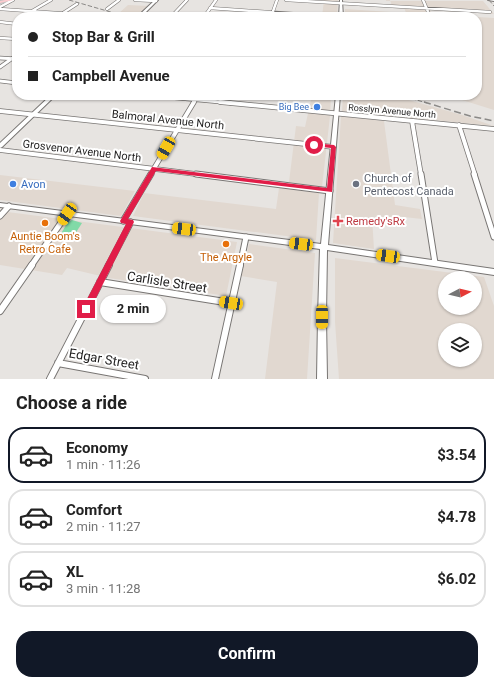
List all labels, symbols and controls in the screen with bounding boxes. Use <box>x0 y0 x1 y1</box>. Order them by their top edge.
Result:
text: Stop Bar & Grill <box>52 28 155 46</box>
text: Campbell Avenue <box>52 67 170 85</box>
place label: Big Bee <box>279 102 309 112</box>
marker: Big Bee <box>312 102 322 112</box>
street label: Rosslyn Avenue North <box>348 102 436 120</box>
street label: Balmoral Avenue North <box>111 108 225 132</box>
car <box>155 135 177 161</box>
route start <box>305 136 323 154</box>
street label: Grosvenor Avenue North <box>22 137 142 165</box>
place label: Church of Pentecost Canada <box>364 172 454 198</box>
place label: Avon <box>21 178 46 191</box>
marker: Avon <box>8 179 18 189</box>
marker: Church of Pentecost Canada <box>351 179 361 189</box>
car <box>55 201 79 227</box>
place label: Remedy'sRx <box>346 215 406 228</box>
marker: Remedy'sRx <box>333 216 343 226</box>
marker: Auntie Boom's Retro Cafe <box>40 218 50 228</box>
car <box>171 222 197 236</box>
place label: Auntie Boom's Retro Cafe <box>10 230 80 256</box>
car <box>288 237 314 251</box>
marker: The Argyle <box>221 239 231 249</box>
car <box>375 248 401 264</box>
place label: The Argyle <box>200 251 252 264</box>
street label: Carlisle Street <box>126 268 208 296</box>
north arrow <box>438 271 482 315</box>
map controls <box>438 271 482 367</box>
callout: 2 min <box>100 295 166 323</box>
car <box>218 295 244 311</box>
route end <box>77 300 95 318</box>
text: 2 min <box>117 301 149 316</box>
car <box>316 305 328 329</box>
button: layers <box>438 323 482 367</box>
street label: Edgar Street <box>68 345 140 373</box>
text: Choose a ride <box>16 392 127 413</box>
icon: car <box>18 437 54 473</box>
text: Economy <box>66 439 128 457</box>
text: $3.54 <box>437 446 476 464</box>
text: 1 min · 11:26 <box>66 457 141 472</box>
icon: car <box>18 499 54 535</box>
text: Comfort <box>66 501 122 519</box>
text: $4.78 <box>437 508 476 526</box>
text: 2 min · 11:27 <box>66 519 141 534</box>
icon: car <box>18 561 54 597</box>
text: XL <box>66 563 84 581</box>
text: $6.02 <box>437 570 476 588</box>
text: 3 min · 11:28 <box>66 581 141 596</box>
button: Confirm <box>16 631 478 677</box>

